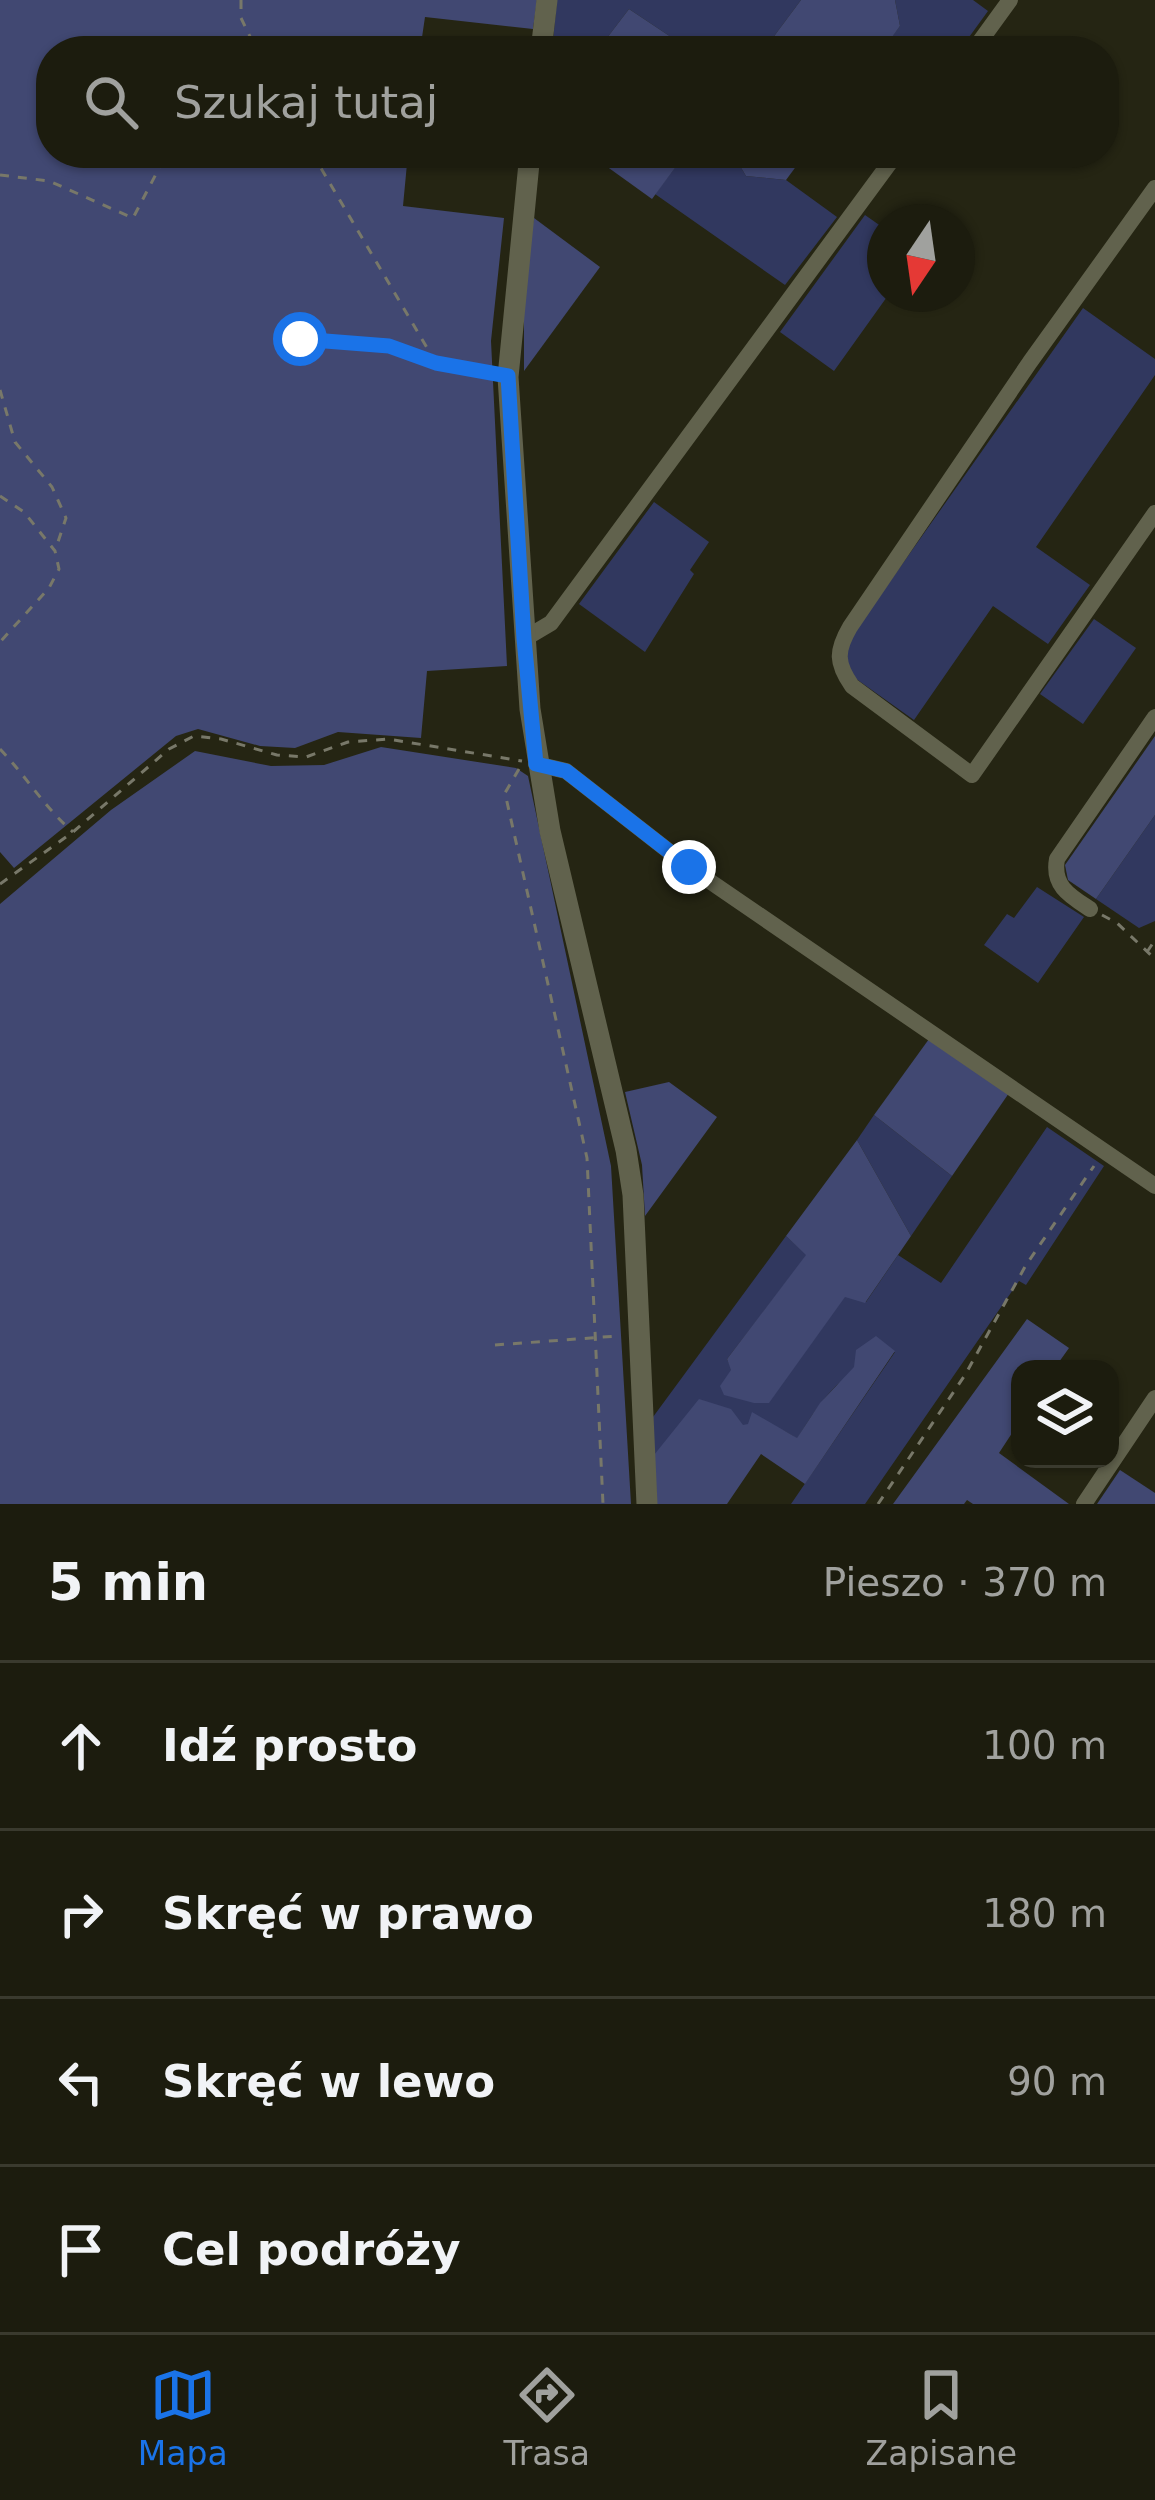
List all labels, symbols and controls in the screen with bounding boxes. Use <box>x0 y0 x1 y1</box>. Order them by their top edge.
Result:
search box <box>36 36 1119 168</box>
icon: search <box>78 69 144 135</box>
text: Szukaj tutaj <box>174 76 438 129</box>
north arrow <box>867 204 975 312</box>
route start <box>273 312 327 366</box>
route end <box>662 840 716 894</box>
map controls <box>1011 1360 1119 1468</box>
button: layers <box>1011 1360 1119 1468</box>
text: 5 min <box>48 1553 208 1612</box>
text: Pieszo · 370 m <box>823 1560 1107 1605</box>
icon: ahead <box>48 1713 114 1779</box>
text: Idź prosto <box>162 1719 417 1772</box>
text: 100 m <box>982 1723 1107 1768</box>
icon: right <box>48 1881 114 1947</box>
text: Skręć w prawo <box>162 1887 534 1940</box>
text: 180 m <box>982 1891 1107 1936</box>
icon: left <box>48 2049 114 2115</box>
text: Skręć w lewo <box>162 2055 495 2108</box>
text: 90 m <box>1007 2059 1107 2104</box>
icon: arrive <box>48 2217 114 2283</box>
text: Cel podróży <box>162 2223 461 2276</box>
tab: Mapa <box>138 2362 228 2473</box>
tab: Trasa <box>503 2362 590 2473</box>
tab: Zapisane <box>866 2362 1017 2473</box>

